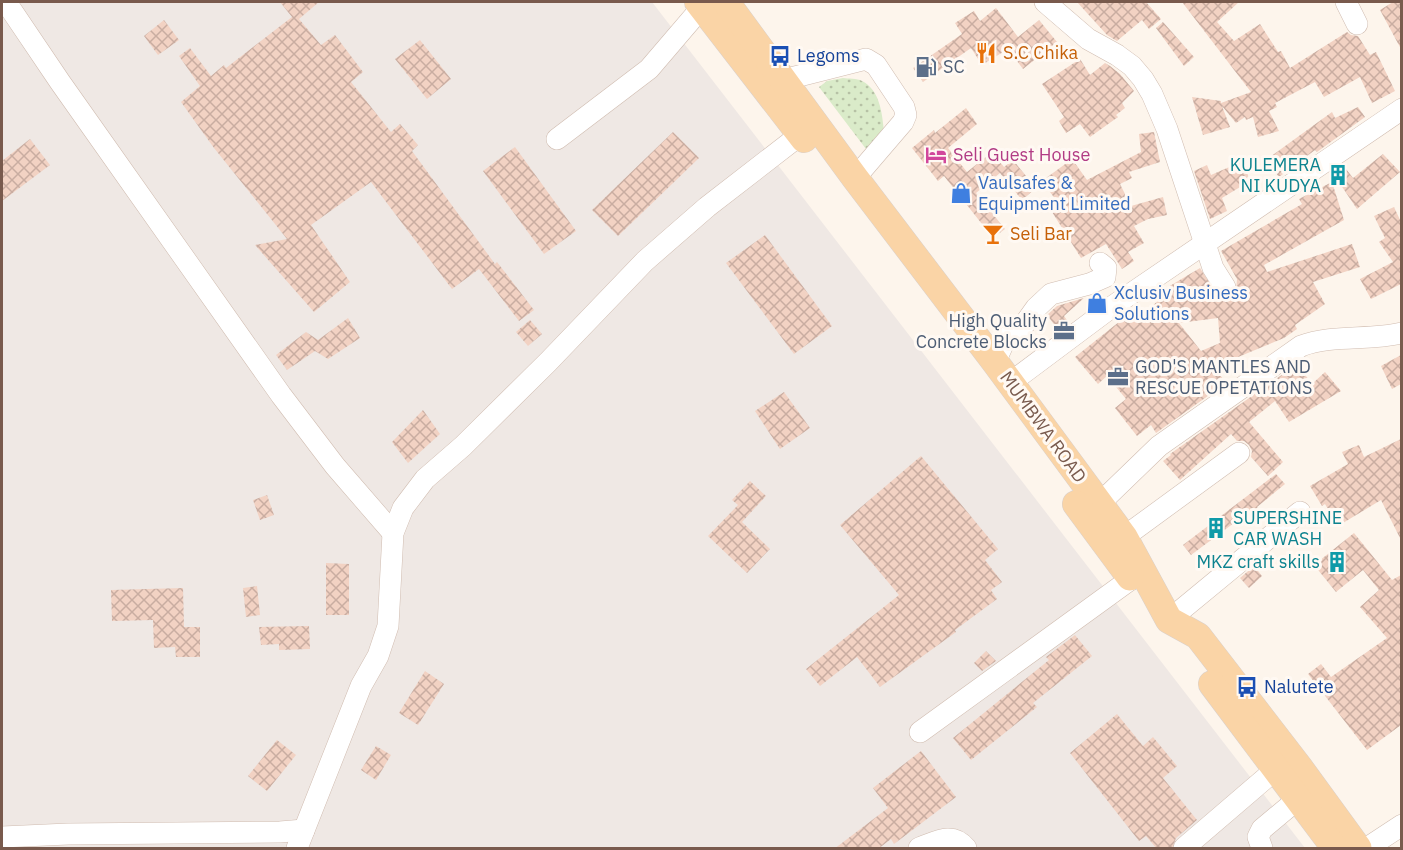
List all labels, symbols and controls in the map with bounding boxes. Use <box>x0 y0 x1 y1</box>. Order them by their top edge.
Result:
restaurant icon: S.C Chika <box>974 41 998 65</box>
place label: S.C Chika <box>1003 41 1079 64</box>
bus stop icon: Legoms <box>768 44 792 68</box>
place label: Legoms <box>797 44 860 67</box>
fuel station icon: SC <box>914 55 938 79</box>
place label: SC <box>943 55 965 78</box>
hotel icon: Seli Guest House <box>924 143 948 167</box>
place label: Seli Guest House <box>953 143 1091 166</box>
place label: KULEMERA NI KUDYA <box>1230 153 1321 197</box>
building icon: KULEMERA NI KUDYA <box>1326 163 1350 187</box>
place label: Vaulsafes & Equipment Limited <box>978 171 1131 215</box>
shop icon: Vaulsafes & Equipment Limited <box>949 181 973 205</box>
bar icon: Seli Bar <box>981 222 1005 246</box>
place label: Seli Bar <box>1010 222 1072 245</box>
place label: Xclusiv Business Solutions <box>1114 281 1248 325</box>
shop icon: Xclusiv Business Solutions <box>1085 291 1109 315</box>
place label: High Quality Concrete Blocks <box>916 309 1047 353</box>
office icon: High Quality Concrete Blocks <box>1052 319 1076 343</box>
place label: GOD'S MANTLES AND RESCUE OPETATIONS <box>1135 355 1313 399</box>
office icon: GOD'S MANTLES AND RESCUE OPETATIONS <box>1106 365 1130 389</box>
street label: MUMBWA ROAD <box>995 366 1092 487</box>
place label: SUPERSHINE CAR WASH <box>1233 506 1342 550</box>
building icon: SUPERSHINE CAR WASH <box>1204 516 1228 540</box>
place label: MKZ craft skills <box>1196 550 1320 573</box>
building icon: MKZ craft skills <box>1325 550 1349 574</box>
bus stop icon: Nalutete <box>1235 675 1259 699</box>
place label: Nalutete <box>1264 675 1334 698</box>

